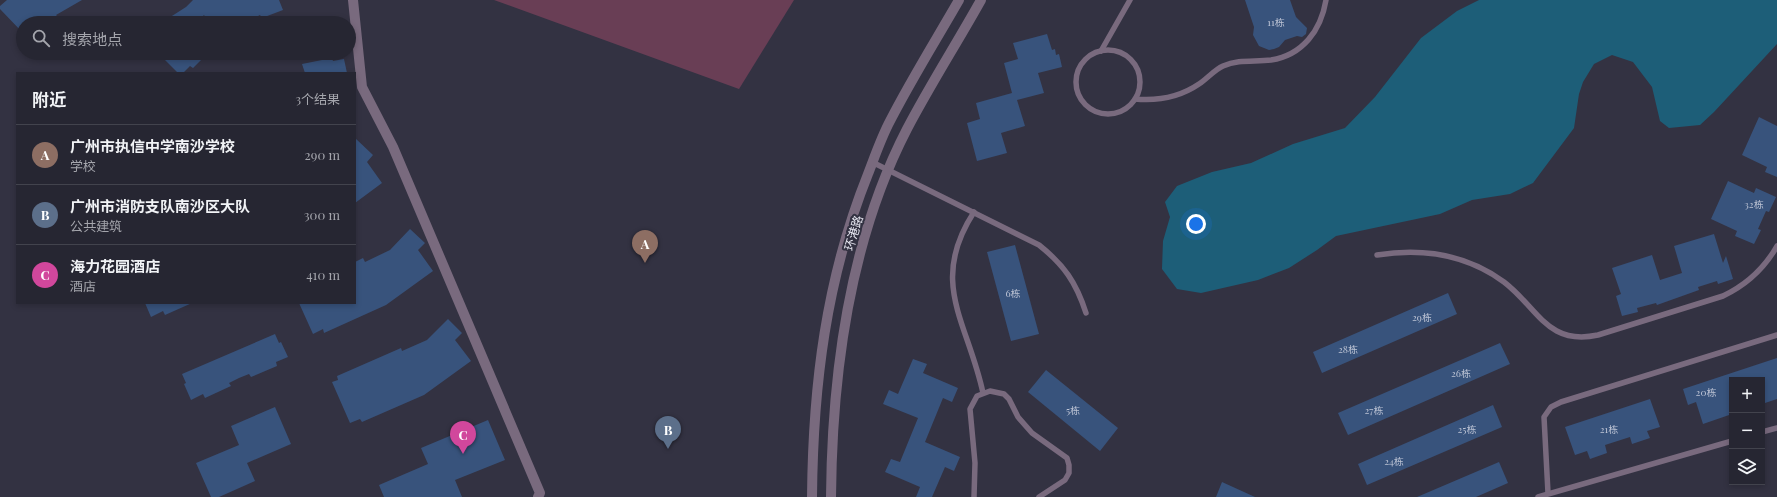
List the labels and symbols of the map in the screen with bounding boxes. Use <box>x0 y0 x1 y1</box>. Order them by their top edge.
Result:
house number: 11栋 <box>1267 15 1285 29</box>
house number: 32栋 <box>1744 197 1764 211</box>
street label: 环港路 <box>840 213 866 252</box>
your location <box>1186 214 1206 234</box>
pin: A <box>632 230 658 263</box>
house number: 6栋 <box>1005 286 1021 300</box>
house number: 29栋 <box>1412 310 1432 324</box>
house number: 28栋 <box>1338 342 1358 356</box>
house number: 26栋 <box>1451 366 1471 380</box>
house number: 20栋 <box>1696 385 1716 399</box>
house number: 5栋 <box>1066 403 1080 417</box>
house number: 27栋 <box>1365 403 1383 417</box>
pin: B <box>655 416 681 449</box>
pin: C <box>450 421 476 454</box>
house number: 25栋 <box>1458 422 1476 436</box>
house number: 21栋 <box>1600 422 1618 436</box>
house number: 24栋 <box>1384 454 1404 468</box>

